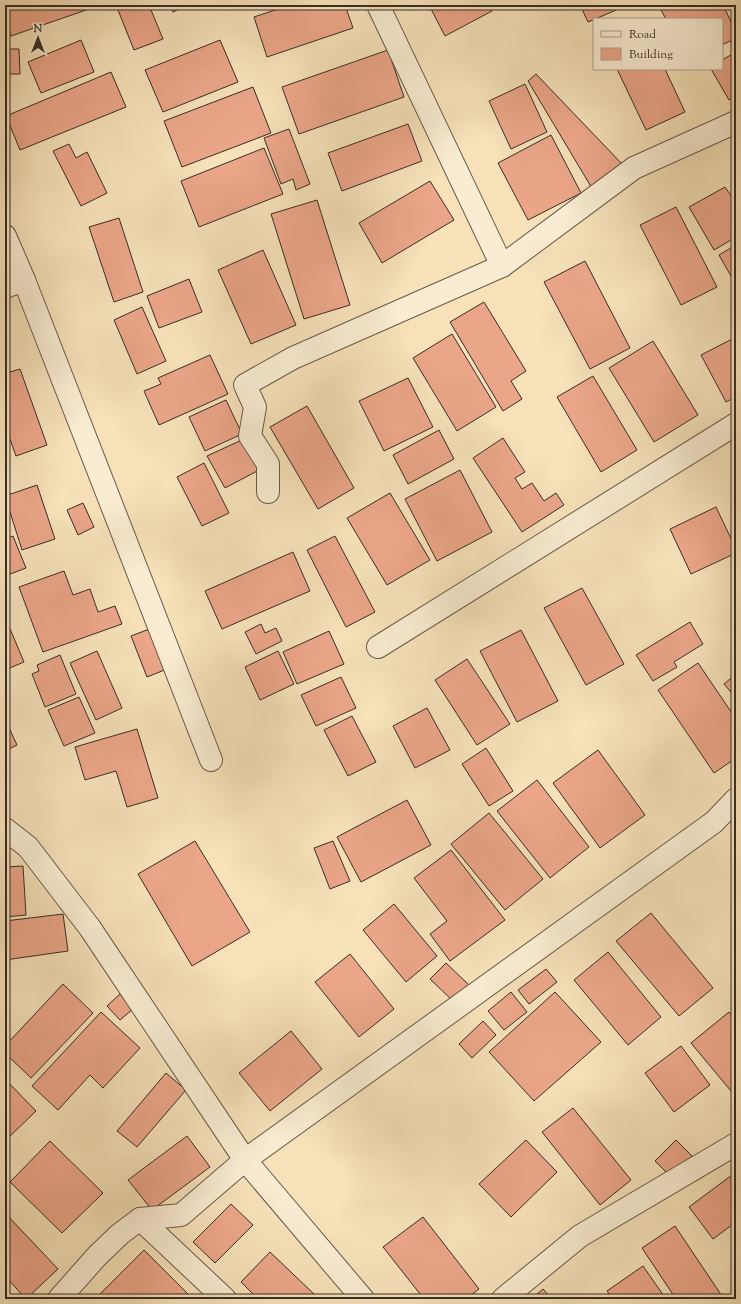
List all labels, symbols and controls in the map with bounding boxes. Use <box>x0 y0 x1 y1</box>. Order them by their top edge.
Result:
north arrow <box>18 18 58 58</box>
legend <box>593 18 723 70</box>
text: N <box>33 21 43 37</box>
text: Road <box>629 26 656 44</box>
text: Building <box>629 46 673 64</box>

